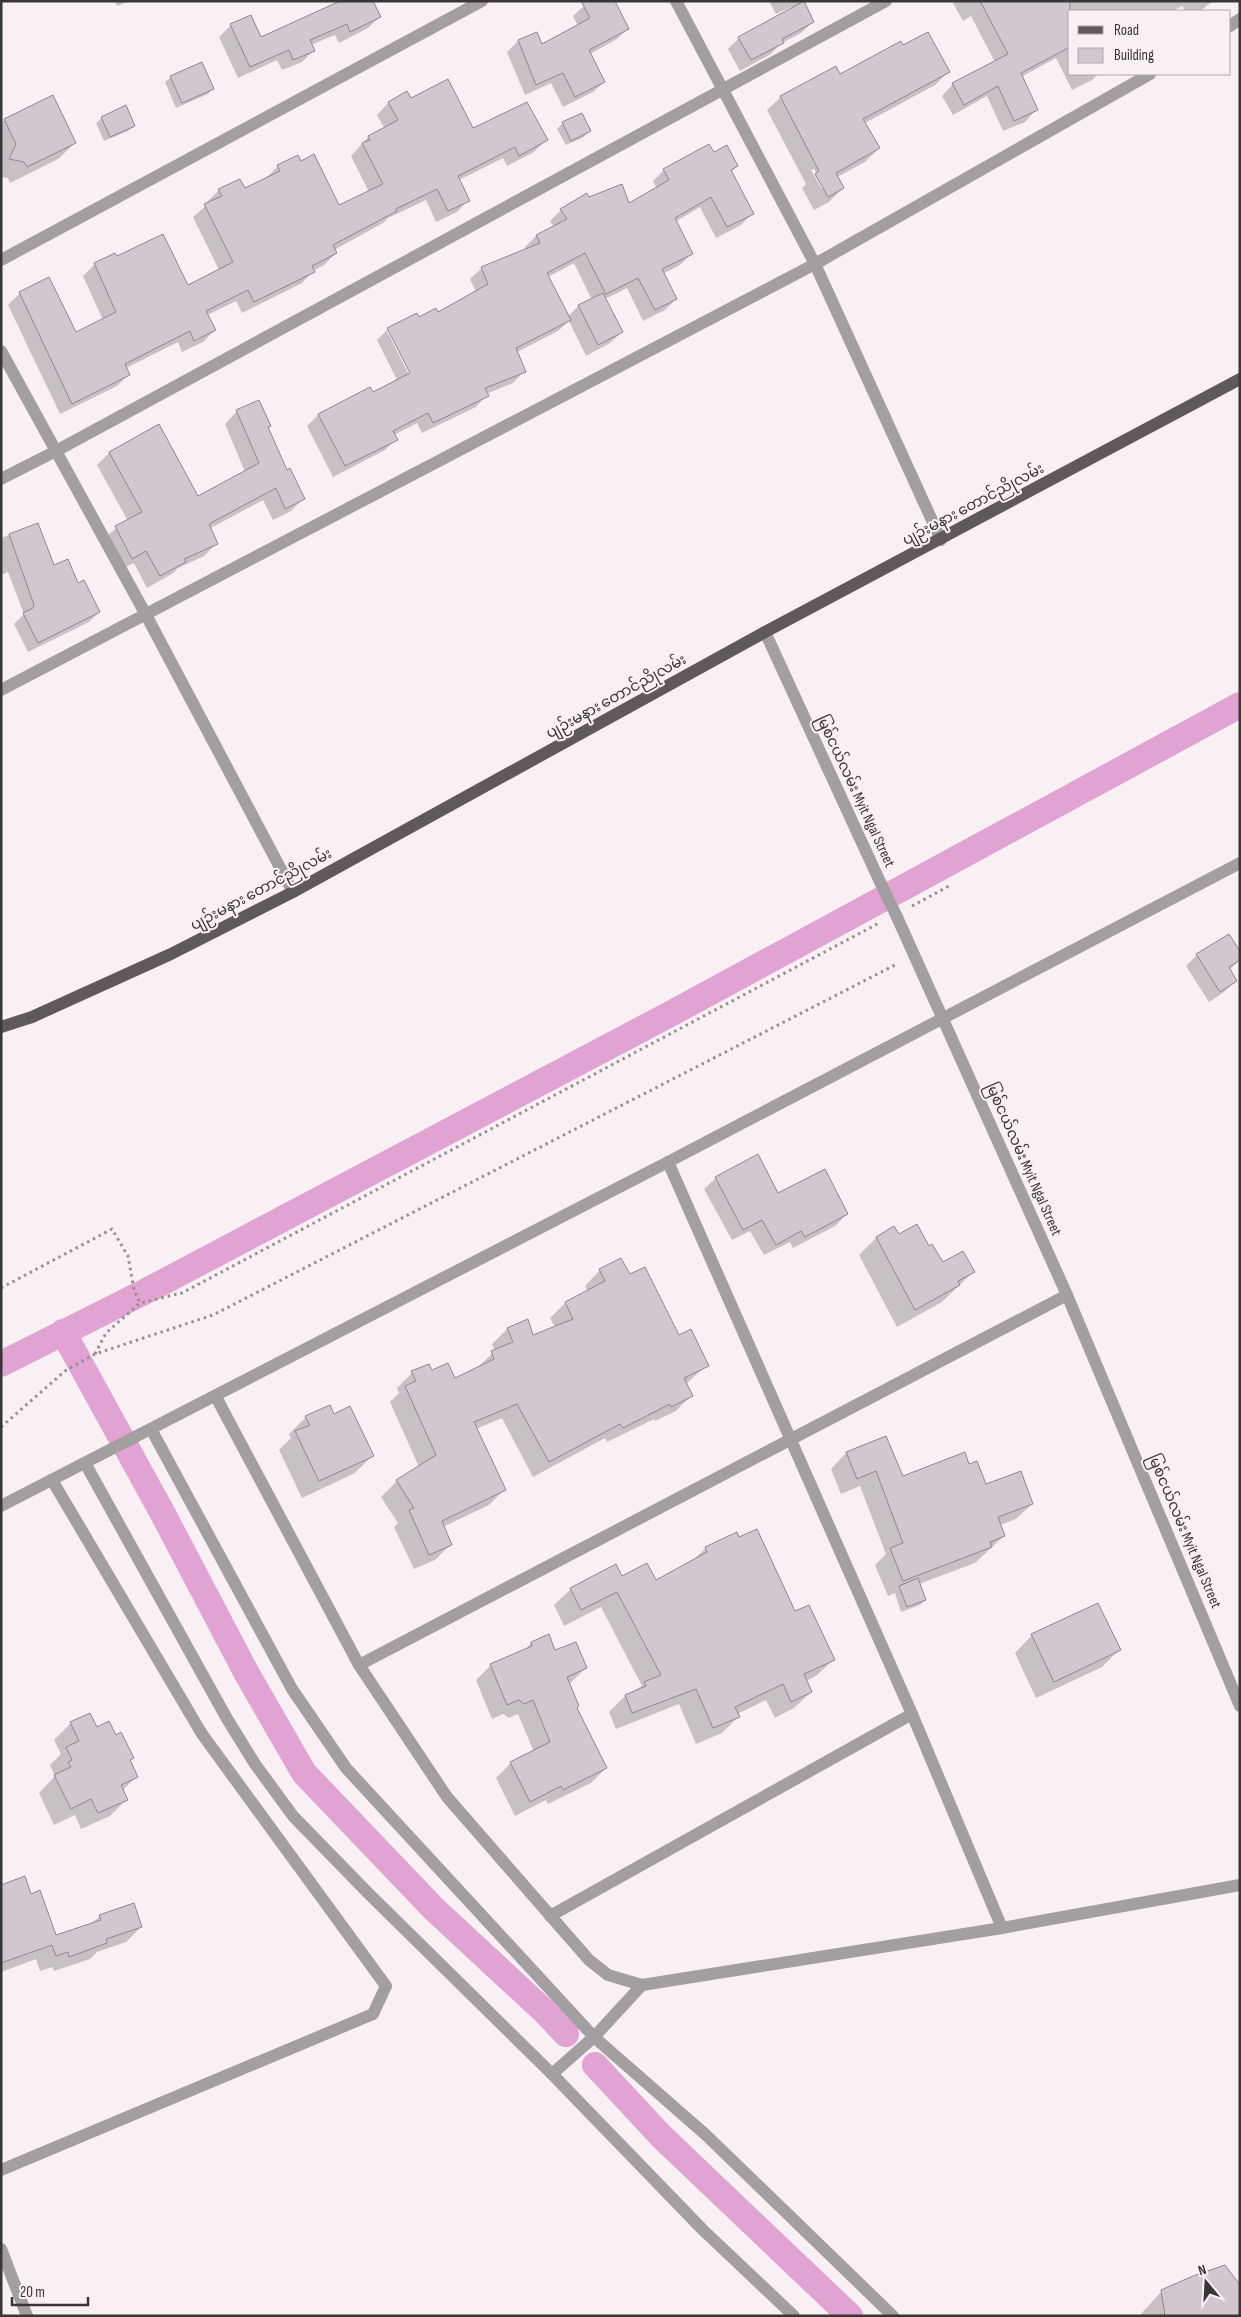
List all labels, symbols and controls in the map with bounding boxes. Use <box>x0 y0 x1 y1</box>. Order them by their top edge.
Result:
legend <box>1068 10 1231 75</box>
text: Road <box>1114 21 1139 40</box>
text: Building <box>1114 46 1154 65</box>
street label: ပျဉ်းမနား တောင်ညိုလမ်း <box>899 458 1048 552</box>
street label: ပျဉ်းမနား တောင်ညိုလမ်း <box>542 649 691 745</box>
street label: မြစ်ငယ်လမ်း Myit Ngal Street <box>810 712 900 871</box>
street label: ပျဉ်းမနား တောင်ညိုလမ်း <box>187 843 336 937</box>
street label: မြစ်ငယ်လမ်း Myit Ngal Street <box>979 1079 1067 1240</box>
street label: မြစ်ငယ်လမ်း Myit Ngal Street <box>1142 1451 1227 1612</box>
north arrow <box>1181 2257 1231 2307</box>
text: N <box>1196 2261 1208 2279</box>
scale bar <box>12 2274 89 2306</box>
text: 20 m <box>20 2283 45 2302</box>

